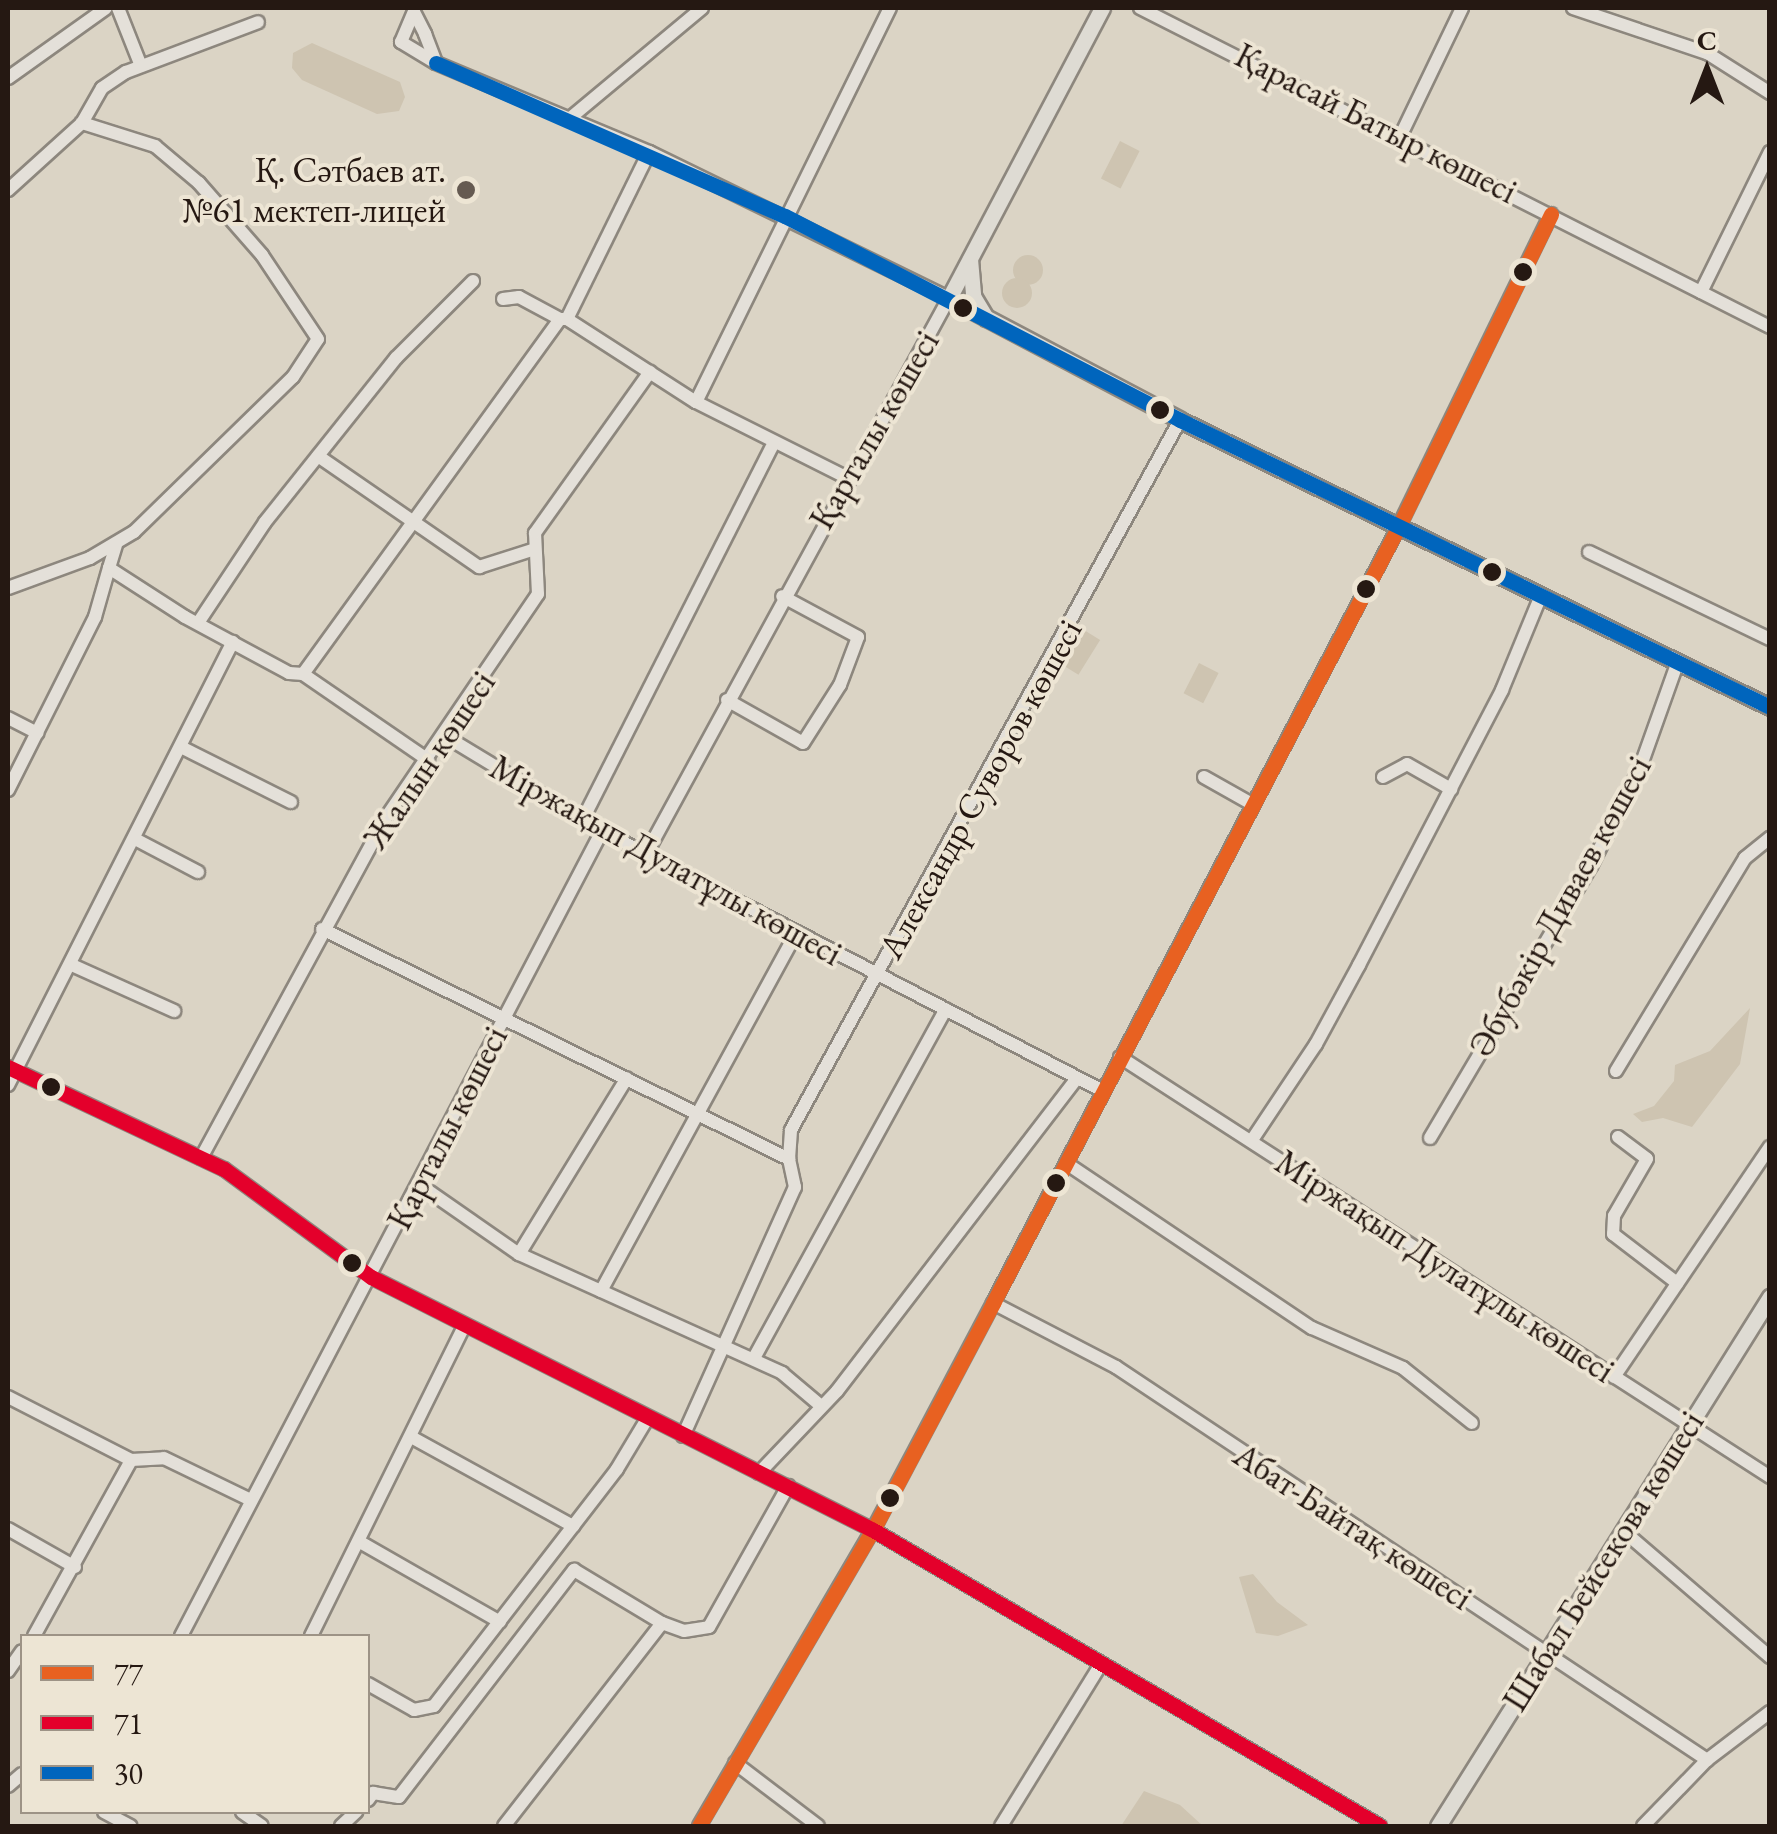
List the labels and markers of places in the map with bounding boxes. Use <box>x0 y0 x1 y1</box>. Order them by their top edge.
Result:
place label: Қ. Сәтбаев ат. №61 мектеп-лицей <box>182 149 446 231</box>
marker: Қ. Сәтбаев ат. №61 мектеп-лицей <box>455 179 477 201</box>
unlabelled marker <box>1513 262 1533 282</box>
unlabelled marker <box>953 298 973 318</box>
unlabelled marker <box>1150 400 1170 420</box>
unlabelled marker <box>1482 562 1502 582</box>
unlabelled marker <box>1356 579 1376 599</box>
unlabelled marker <box>41 1077 61 1097</box>
unlabelled marker <box>1046 1173 1066 1193</box>
unlabelled marker <box>342 1253 362 1273</box>
unlabelled marker <box>880 1488 900 1508</box>

